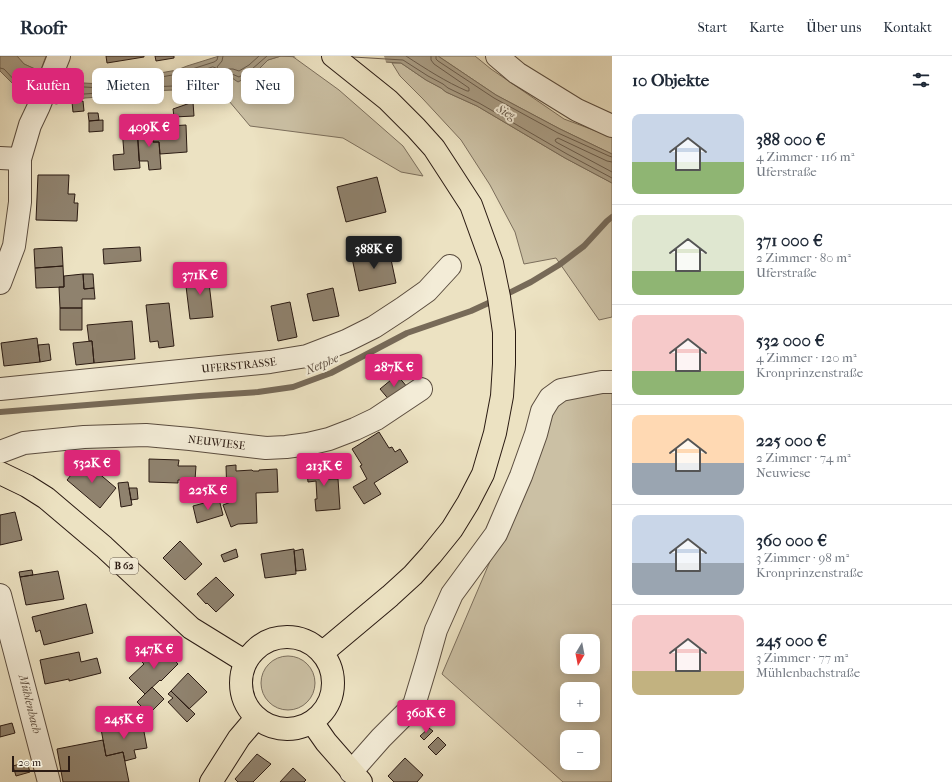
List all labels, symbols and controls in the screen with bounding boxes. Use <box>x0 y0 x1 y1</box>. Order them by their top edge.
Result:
text: Roofr <box>20 17 67 39</box>
text: Start <box>698 19 727 36</box>
text: Karte <box>749 19 784 36</box>
text: Über uns <box>806 19 861 36</box>
text: Kontakt <box>883 19 932 36</box>
chip: Kaufen <box>12 68 84 104</box>
chip: Mieten <box>92 68 164 104</box>
chip: Filter <box>172 68 233 104</box>
chip: Neu <box>241 68 294 104</box>
icon: filters <box>910 69 932 91</box>
text: 10 Objekte <box>632 70 709 90</box>
water label: Sieg <box>494 101 518 123</box>
pin: 409K € <box>116 114 182 148</box>
text: 409K € <box>128 119 170 134</box>
text: 388 000 € <box>756 129 826 149</box>
icon: home <box>664 130 712 178</box>
text: 4 Zimmer · 116 m² <box>756 149 854 164</box>
text: Uferstraße <box>756 164 817 179</box>
text: 371 000 € <box>756 230 823 250</box>
icon: home <box>664 231 712 279</box>
pin: 388K € <box>341 236 407 270</box>
text: 388K € <box>355 241 393 256</box>
text: 2 Zimmer · 80 m² <box>756 250 851 265</box>
pin: 371K € <box>167 262 233 296</box>
text: Uferstraße <box>756 265 817 280</box>
text: 371K € <box>182 267 218 282</box>
text: 532 000 € <box>756 330 825 350</box>
icon: home <box>664 331 712 379</box>
water label: Netphe <box>303 350 342 378</box>
text: 4 Zimmer · 120 m² <box>756 350 857 365</box>
pin: 287K € <box>361 354 427 388</box>
street label: UFERSTRASSE <box>201 355 278 375</box>
text: 287K € <box>374 359 414 374</box>
text: Kronprinzenstraße <box>756 365 863 380</box>
text: 225 000 € <box>756 430 826 450</box>
icon: home <box>664 431 712 479</box>
street label: NEUWIESE <box>187 432 246 452</box>
pin: 532K € <box>59 450 125 484</box>
text: 2 Zimmer · 74 m² <box>756 450 851 465</box>
pin: 213K € <box>291 453 357 487</box>
text: 532K € <box>73 455 111 470</box>
text: 213K € <box>306 458 342 473</box>
text: Neuwiese <box>756 465 810 480</box>
pin: 225K € <box>175 477 241 511</box>
text: 225K € <box>189 482 227 497</box>
text: 360 000 € <box>756 530 827 550</box>
icon: home <box>664 531 712 579</box>
text: 3 Zimmer · 98 m² <box>756 550 849 565</box>
road number: B 62 <box>110 558 138 574</box>
text: Kronprinzenstraße <box>756 565 863 580</box>
text: 245 000 € <box>756 630 827 650</box>
icon: home <box>664 631 712 679</box>
north arrow <box>560 634 600 674</box>
map controls <box>560 634 600 770</box>
pin: 347K € <box>121 636 187 670</box>
text: 347K € <box>135 641 173 656</box>
text: 3 Zimmer · 77 m² <box>756 650 848 665</box>
text: Mühlenbachstraße <box>756 665 860 680</box>
water label: Mühlenbach <box>16 672 44 735</box>
button: + <box>560 682 600 722</box>
pin: 360K € <box>393 700 459 734</box>
text: 360K € <box>406 705 446 720</box>
pin: 245K € <box>91 706 157 740</box>
text: 245K € <box>104 711 144 726</box>
button: − <box>560 730 600 770</box>
scale bar <box>12 754 70 773</box>
text: 20 m <box>18 756 41 769</box>

